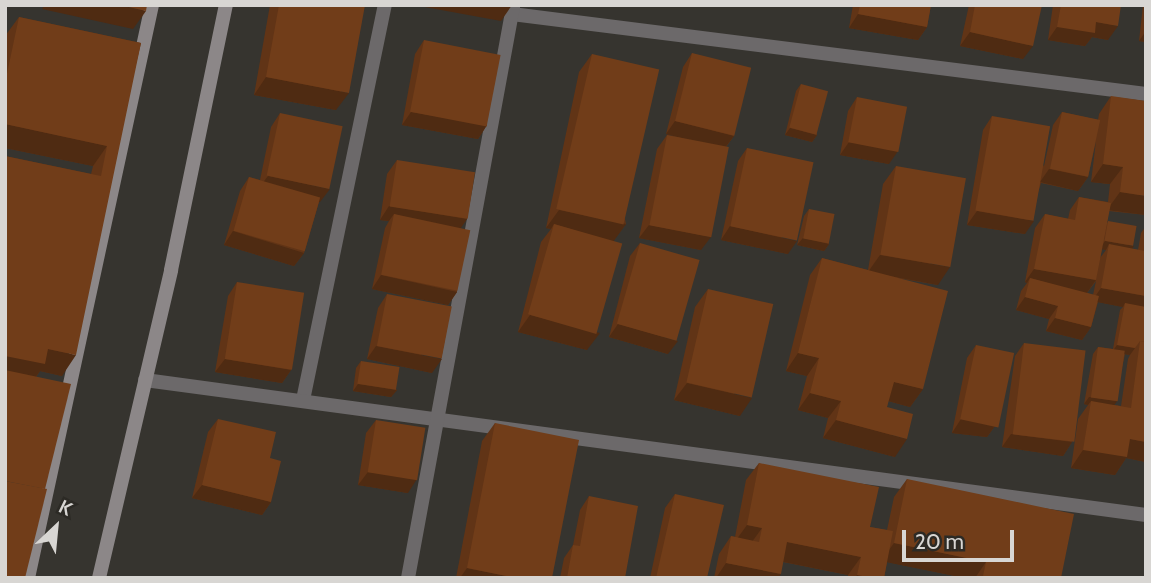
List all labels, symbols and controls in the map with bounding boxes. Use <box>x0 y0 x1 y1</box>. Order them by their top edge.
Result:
north arrow <box>21 492 91 562</box>
text: K <box>55 495 76 521</box>
scale bar <box>906 516 1018 560</box>
text: 20 m <box>915 529 964 554</box>

